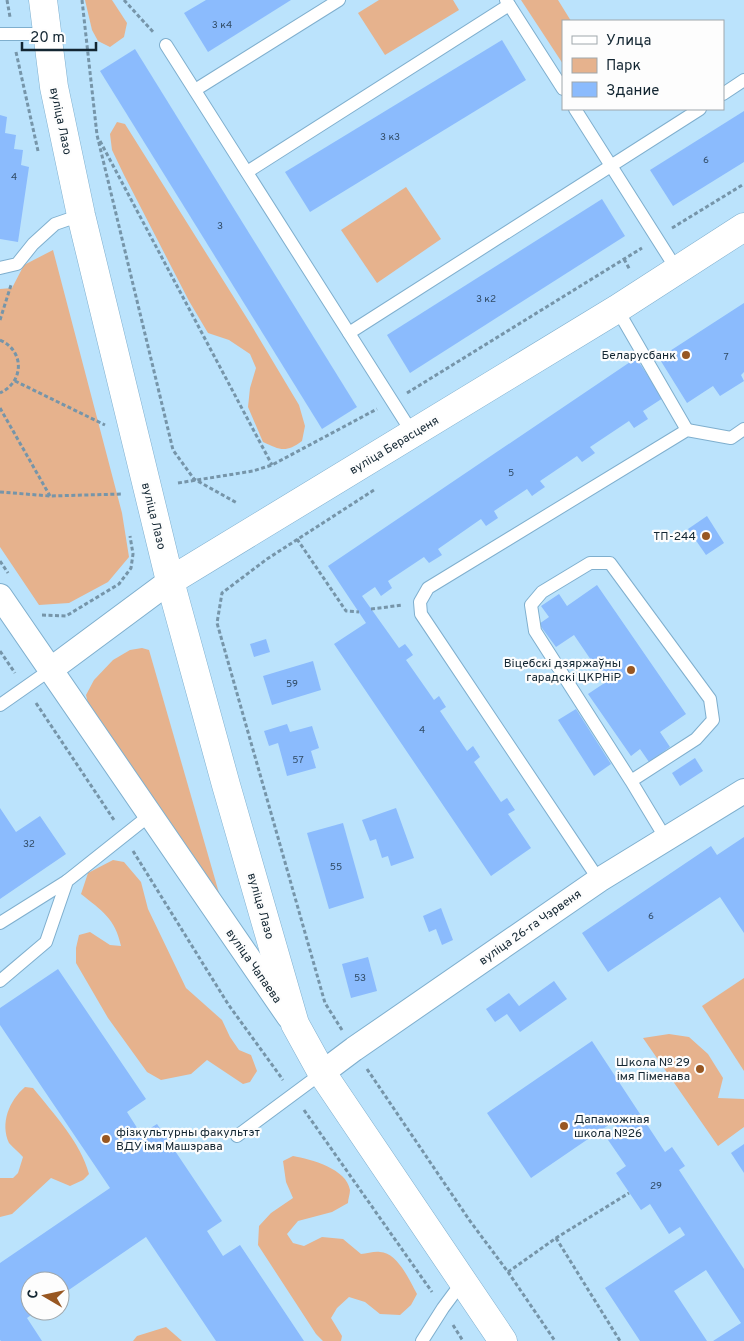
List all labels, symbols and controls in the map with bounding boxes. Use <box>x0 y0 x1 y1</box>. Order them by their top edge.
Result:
house number: 3 к4 <box>212 19 232 32</box>
scale bar <box>22 20 96 52</box>
legend <box>562 20 724 110</box>
text: 20 m <box>30 29 65 48</box>
text: Улица <box>606 32 651 51</box>
text: Парк <box>606 57 641 76</box>
text: Здание <box>606 82 659 101</box>
street label: вуліца Лазо <box>45 86 75 157</box>
house number: 3 к3 <box>380 131 400 144</box>
house number: 6 <box>703 154 709 167</box>
house number: 4 <box>11 171 17 184</box>
house number: 3 <box>217 220 223 233</box>
house number: 3 к2 <box>476 293 496 306</box>
place label: Беларусбанк <box>601 348 676 364</box>
marker: Беларусбанк <box>680 349 692 361</box>
house number: 7 <box>723 351 729 364</box>
street label: вуліца Берасценя <box>347 413 442 479</box>
house number: 5 <box>508 467 514 480</box>
street label: вуліца Лазо <box>137 481 169 552</box>
place label: ТП-244 <box>653 529 696 545</box>
marker: ТП-244 <box>700 530 712 542</box>
place label: Віцебскі дзяржаўны гарадскі ЦКРНіР <box>504 656 621 686</box>
marker: Віцебскі дзяржаўны гарадскі ЦКРНіР <box>625 664 637 676</box>
house number: 59 <box>286 678 298 691</box>
house number: 4 <box>419 724 425 737</box>
house number: 57 <box>292 754 304 767</box>
house number: 32 <box>23 838 35 851</box>
house number: 55 <box>330 861 342 874</box>
street label: вуліца Лазо <box>243 871 277 942</box>
street label: вуліца 26-га Чэрвеня <box>476 886 585 969</box>
house number: 6 <box>648 910 654 923</box>
street label: вуліца Чапаева <box>222 926 285 1007</box>
house number: 53 <box>354 972 366 985</box>
place label: Школа № 29 імя Піменава <box>616 1055 690 1085</box>
marker: Школа № 29 імя Піменава <box>694 1063 706 1075</box>
place label: Дапаможная школа №26 <box>574 1112 649 1142</box>
marker: Дапаможная школа №26 <box>558 1120 570 1132</box>
place label: фізкультурны факультэт ВДУ імя Машэрава <box>116 1125 260 1155</box>
marker: фізкультурны факультэт ВДУ імя Машэрава <box>100 1133 112 1145</box>
house number: 29 <box>650 1180 662 1193</box>
north arrow <box>20 1271 70 1321</box>
text: С <box>25 1288 43 1300</box>

